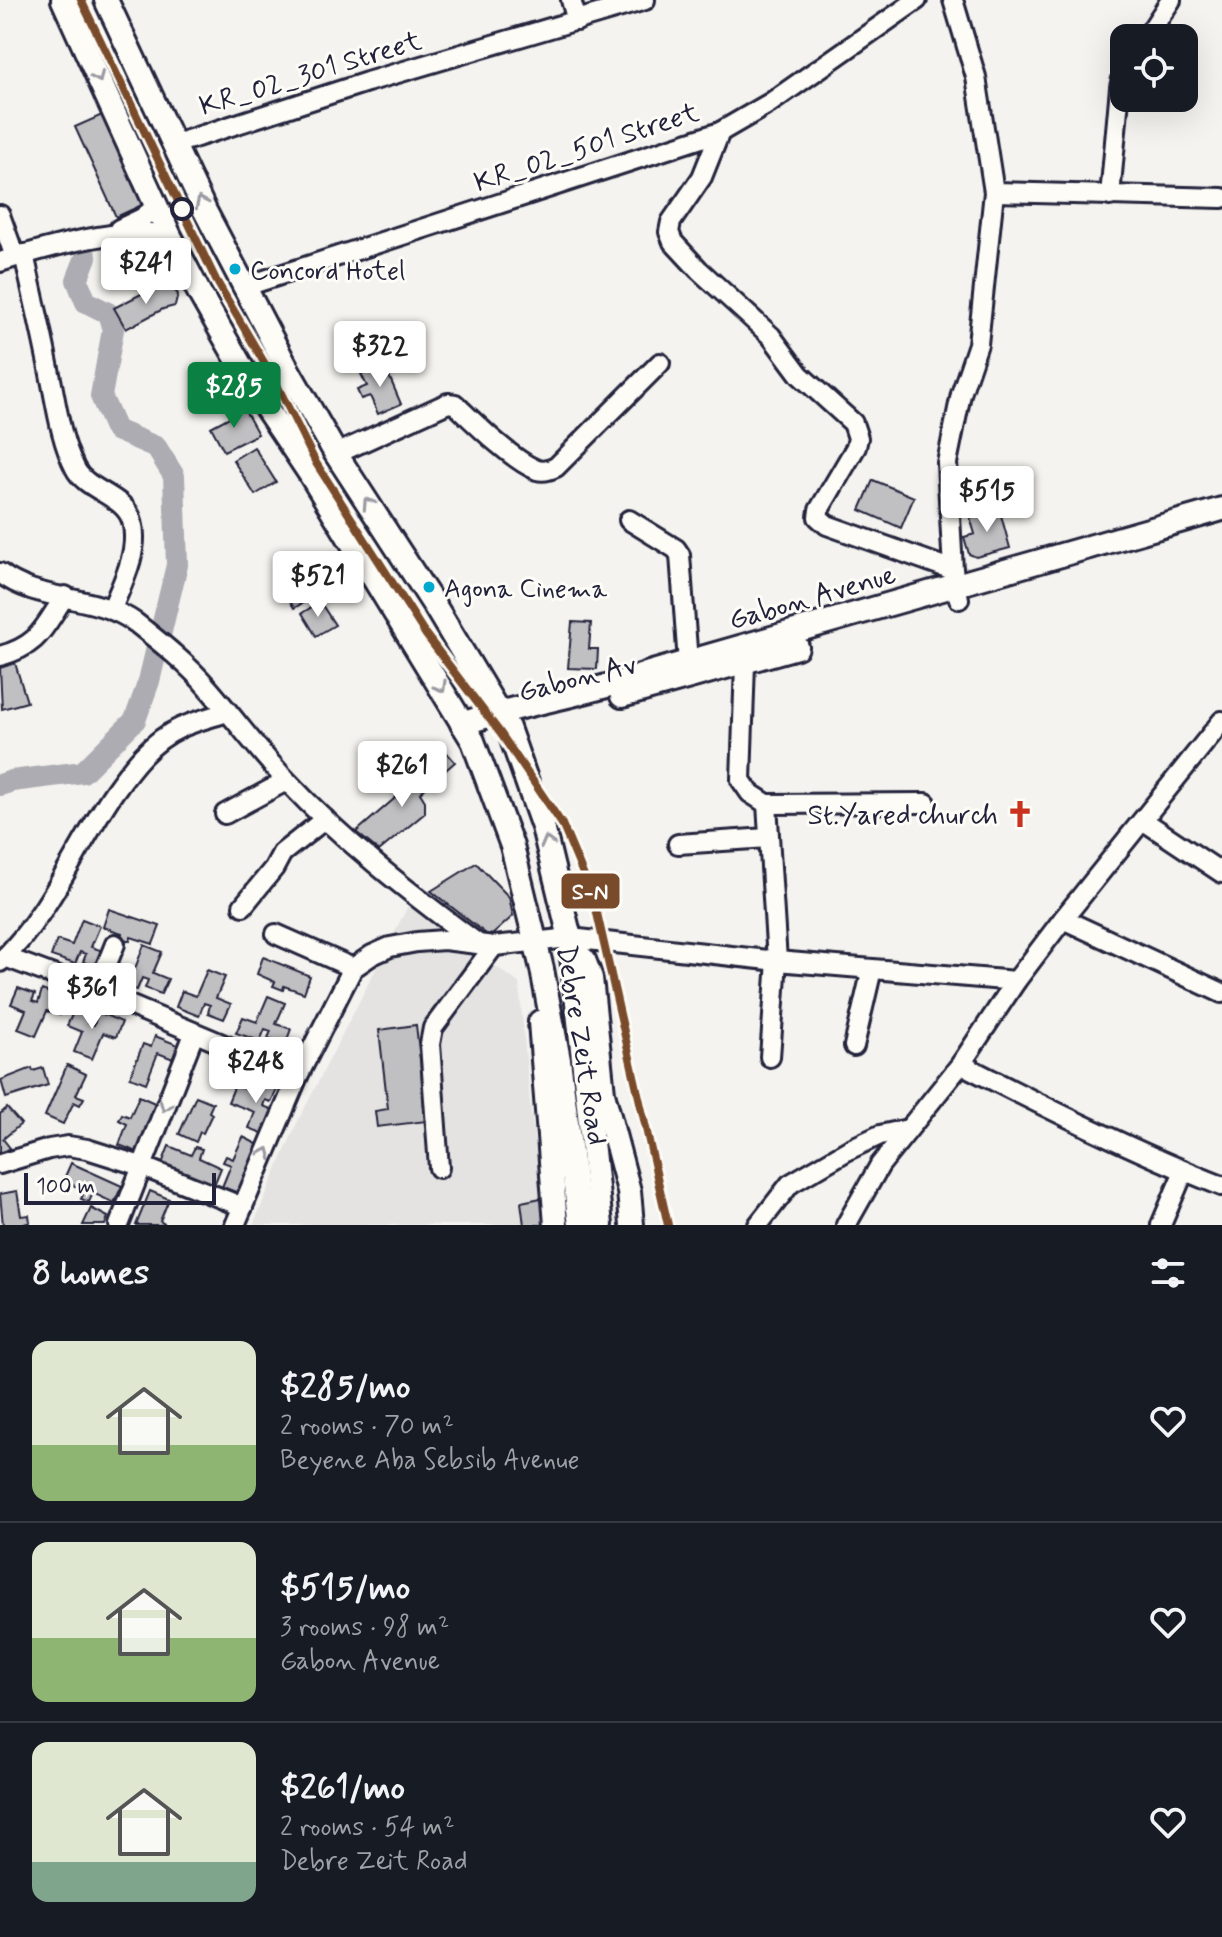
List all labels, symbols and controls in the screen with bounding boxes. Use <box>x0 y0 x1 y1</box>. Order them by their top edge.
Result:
street label: KR_02_301 Street <box>195 23 427 126</box>
map controls <box>1110 24 1198 112</box>
button: locate <box>1110 24 1198 112</box>
one-way arrow <box>88 69 104 83</box>
street label: KR_02_501 Street <box>470 94 704 202</box>
one-way arrow <box>195 196 211 210</box>
unlabelled marker <box>171 198 193 220</box>
pin: $241 <box>99 238 193 306</box>
text: $241 <box>119 247 173 281</box>
place label: Concord Hotel <box>250 255 405 289</box>
marker: Concord Hotel <box>227 261 243 277</box>
pin: $322 <box>333 321 427 389</box>
text: $322 <box>352 330 408 364</box>
pin: $285 <box>187 362 281 430</box>
text: $285 <box>206 371 262 405</box>
pin: $515 <box>940 466 1034 534</box>
text: $515 <box>959 475 1015 509</box>
one-way arrow <box>363 497 378 511</box>
pin: $521 <box>271 551 365 619</box>
street label: Gabon Avenue <box>725 557 901 640</box>
text: $521 <box>291 560 345 594</box>
place label: Agona Cinema <box>444 573 608 607</box>
marker: Agona Cinema <box>421 579 437 595</box>
street label: Gabon Av <box>515 647 640 712</box>
one-way arrow <box>431 678 447 693</box>
pin: $261 <box>355 741 449 809</box>
text: $261 <box>376 750 428 784</box>
place label: St.Yared church <box>807 798 998 835</box>
church icon: St.Yared church <box>1005 799 1035 829</box>
one-way arrow <box>540 836 556 850</box>
line badge: S-N <box>560 872 621 910</box>
text: S-N <box>572 879 608 907</box>
street label: Debre Zeit Road <box>546 943 615 1148</box>
pin: $361 <box>45 963 139 1031</box>
text: $361 <box>66 972 118 1006</box>
pin: $248 <box>209 1037 303 1105</box>
text: $248 <box>227 1046 285 1080</box>
one-way arrow <box>158 1098 175 1112</box>
one-way arrow <box>256 1147 272 1161</box>
scale bar <box>24 1169 216 1205</box>
text: 100 m <box>36 1173 95 1201</box>
text: 8 homes <box>32 1251 149 1296</box>
icon: filters <box>1146 1251 1190 1295</box>
text: $285/mo <box>280 1365 411 1410</box>
icon: home <box>96 1373 192 1469</box>
icon: heart <box>1146 1399 1190 1443</box>
text: 2 rooms · 70 m² <box>280 1410 454 1444</box>
text: Beyene Aba Sebsib Avenue <box>280 1444 580 1478</box>
text: $515/mo <box>280 1566 410 1611</box>
icon: home <box>96 1574 192 1670</box>
icon: heart <box>1146 1600 1190 1644</box>
text: 3 rooms · 98 m² <box>280 1611 449 1645</box>
text: Gabon Avenue <box>280 1645 440 1679</box>
text: $261/mo <box>280 1766 405 1811</box>
icon: home <box>96 1774 192 1870</box>
icon: heart <box>1146 1800 1190 1844</box>
text: 2 rooms · 54 m² <box>280 1811 455 1845</box>
text: Debre Zeit Road <box>280 1845 468 1879</box>

